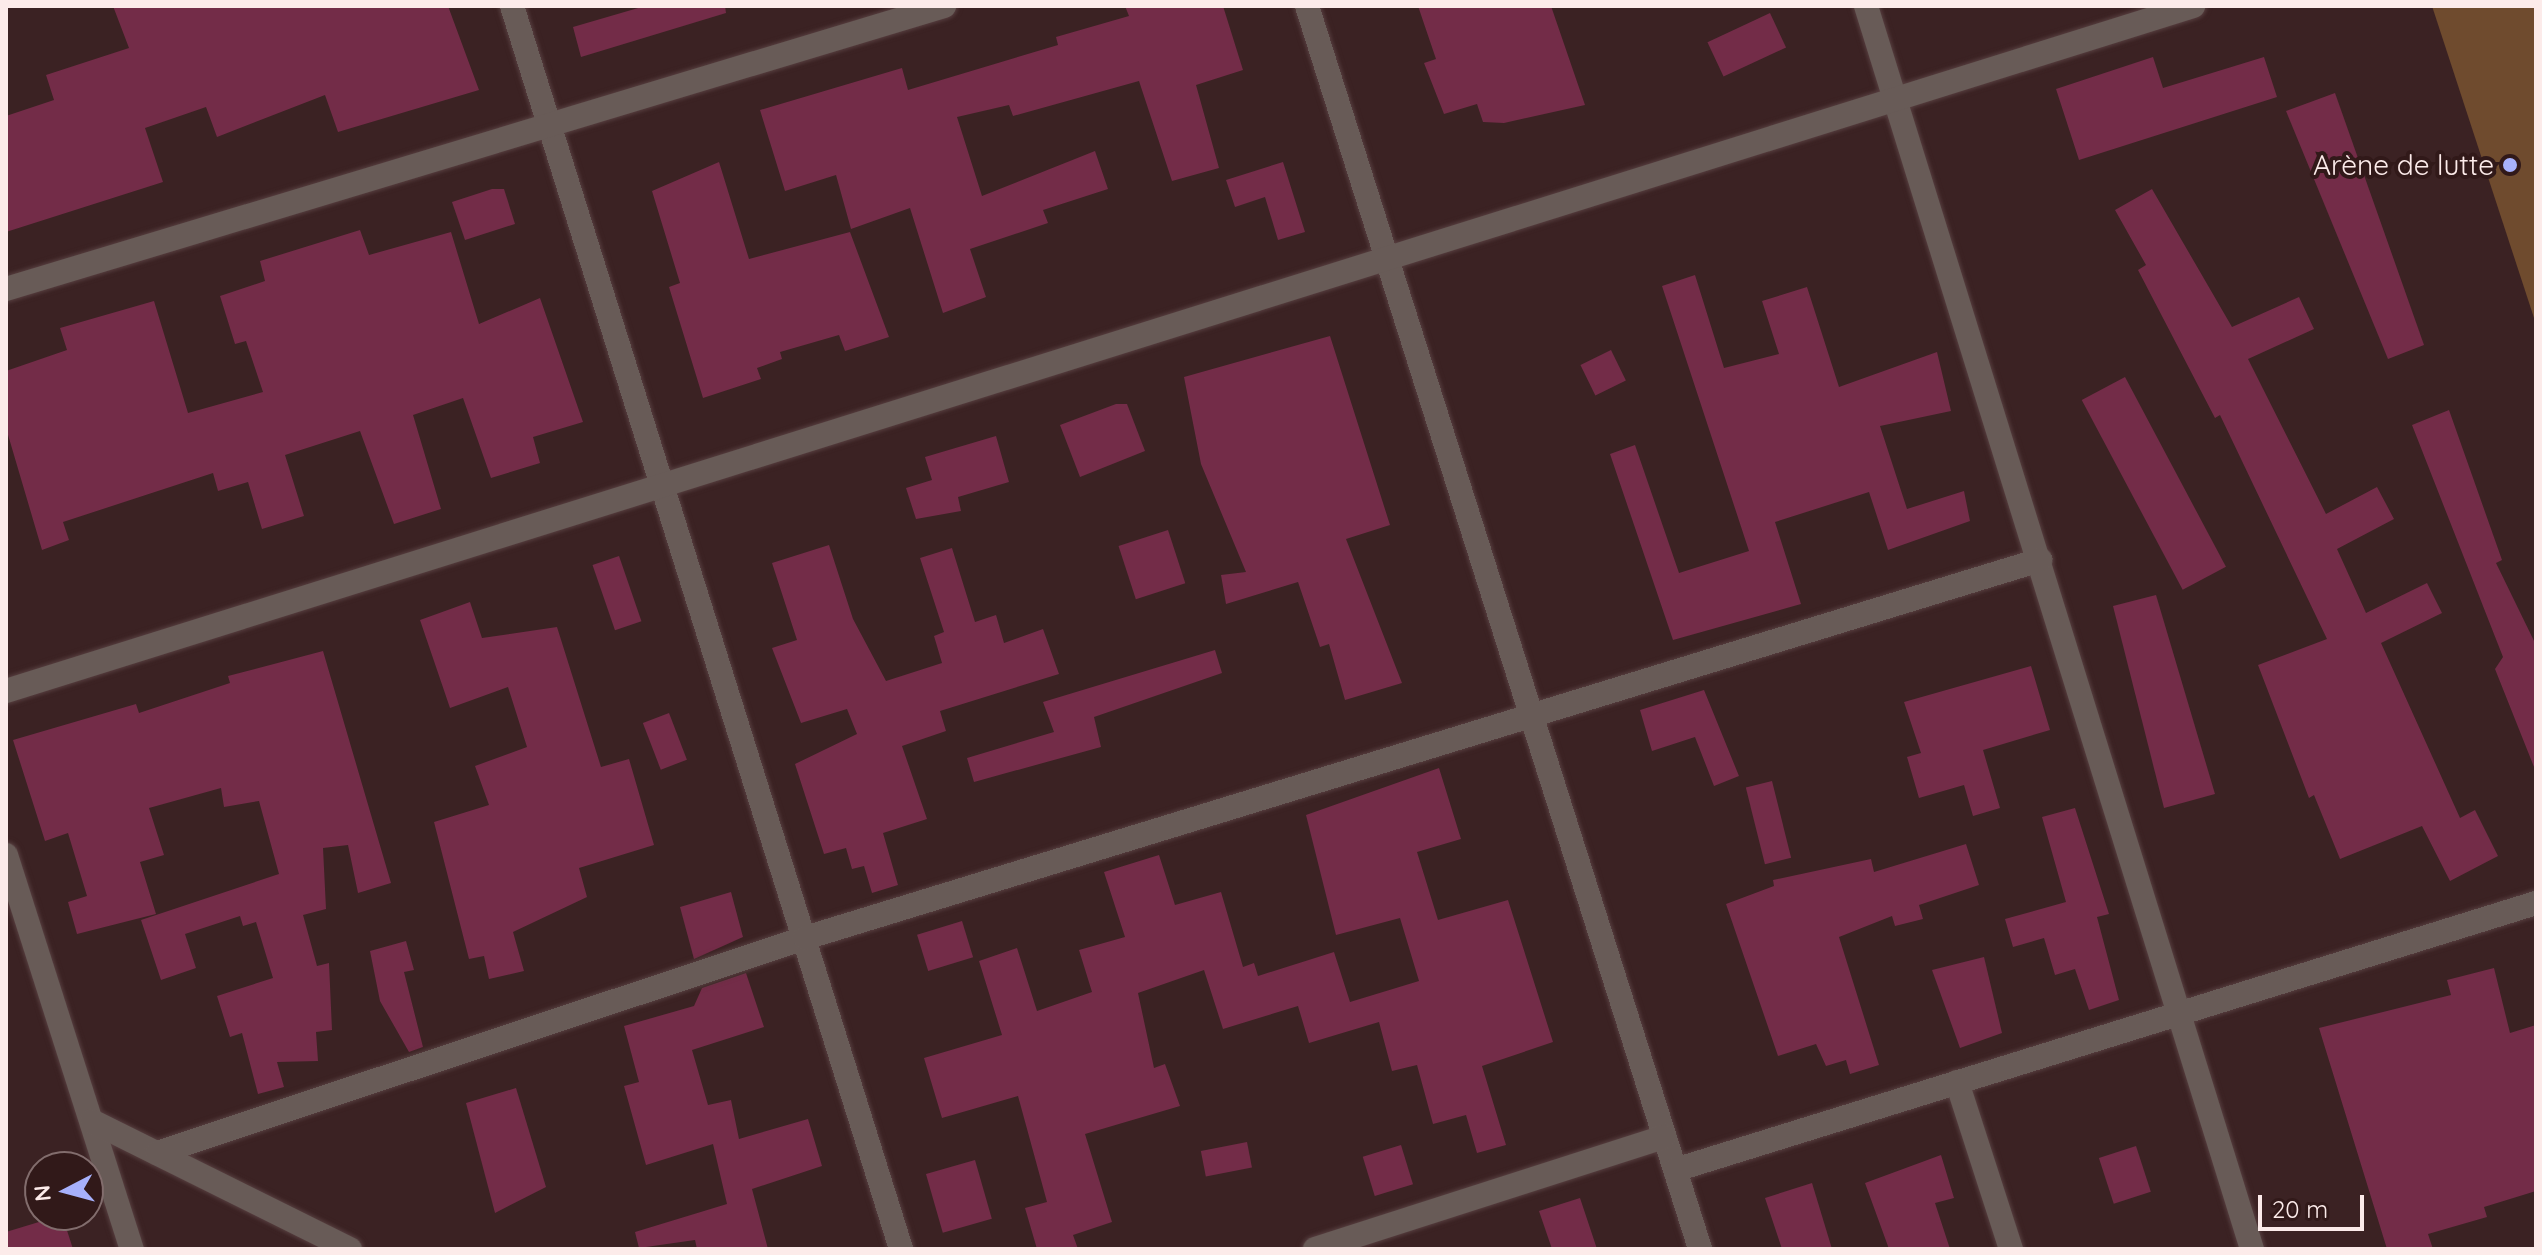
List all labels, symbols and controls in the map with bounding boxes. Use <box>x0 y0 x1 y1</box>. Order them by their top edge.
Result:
place label: Arène de lutte <box>2313 148 2494 182</box>
marker: Arène de lutte <box>2501 156 2519 174</box>
north arrow <box>24 1151 104 1231</box>
scale bar <box>2262 1179 2368 1229</box>
text: N <box>27 1184 57 1203</box>
text: 20 m <box>2272 1194 2328 1224</box>

